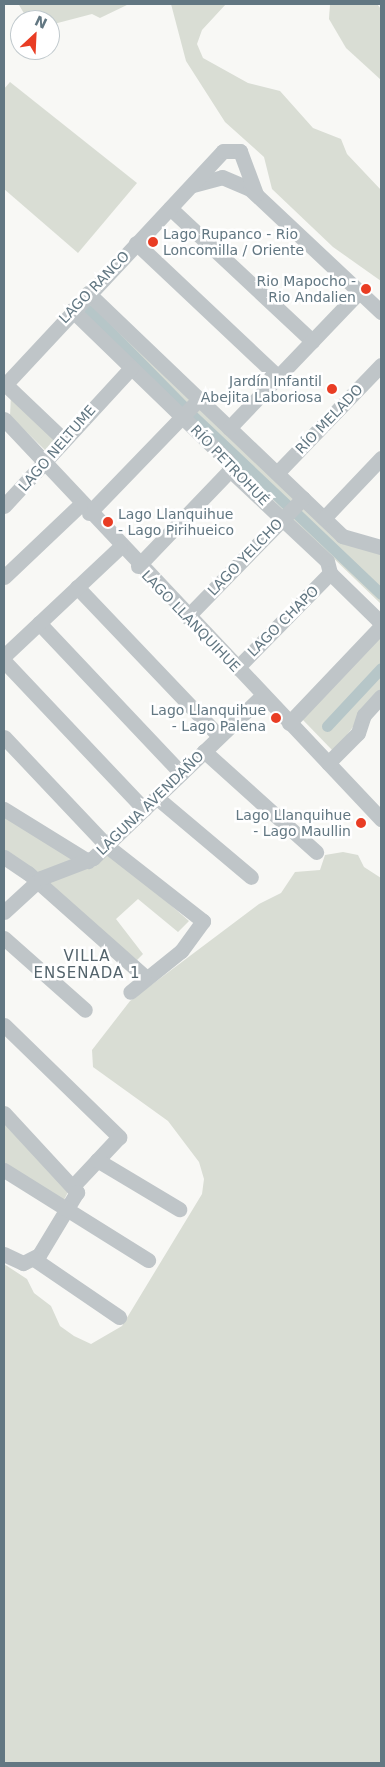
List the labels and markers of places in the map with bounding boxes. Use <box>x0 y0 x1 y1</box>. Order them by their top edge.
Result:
place label: Lago Rupanco - Rio Loncomilla / Oriente <box>163 226 304 258</box>
marker: Lago Rupanco - Rio Loncomilla / Oriente <box>147 236 159 248</box>
place label: Rio Mapocho - Rio Andalien <box>257 273 356 306</box>
marker: Rio Mapocho - Rio Andalien <box>360 283 372 295</box>
place label: Jardín Infantil Abejita Laboriosa <box>201 373 322 406</box>
marker: Jardín Infantil Abejita Laboriosa <box>326 383 338 395</box>
place label: Lago Llanquihue - Lago Pirihueico <box>118 506 234 538</box>
marker: Lago Llanquihue - Lago Pirihueico <box>102 516 114 528</box>
place label: Lago Llanquihue - Lago Palena <box>151 702 266 734</box>
marker: Lago Llanquihue - Lago Palena <box>270 712 282 724</box>
place label: Lago Llanquihue - Lago Maullin <box>236 807 351 840</box>
marker: Lago Llanquihue - Lago Maullin <box>355 817 367 829</box>

